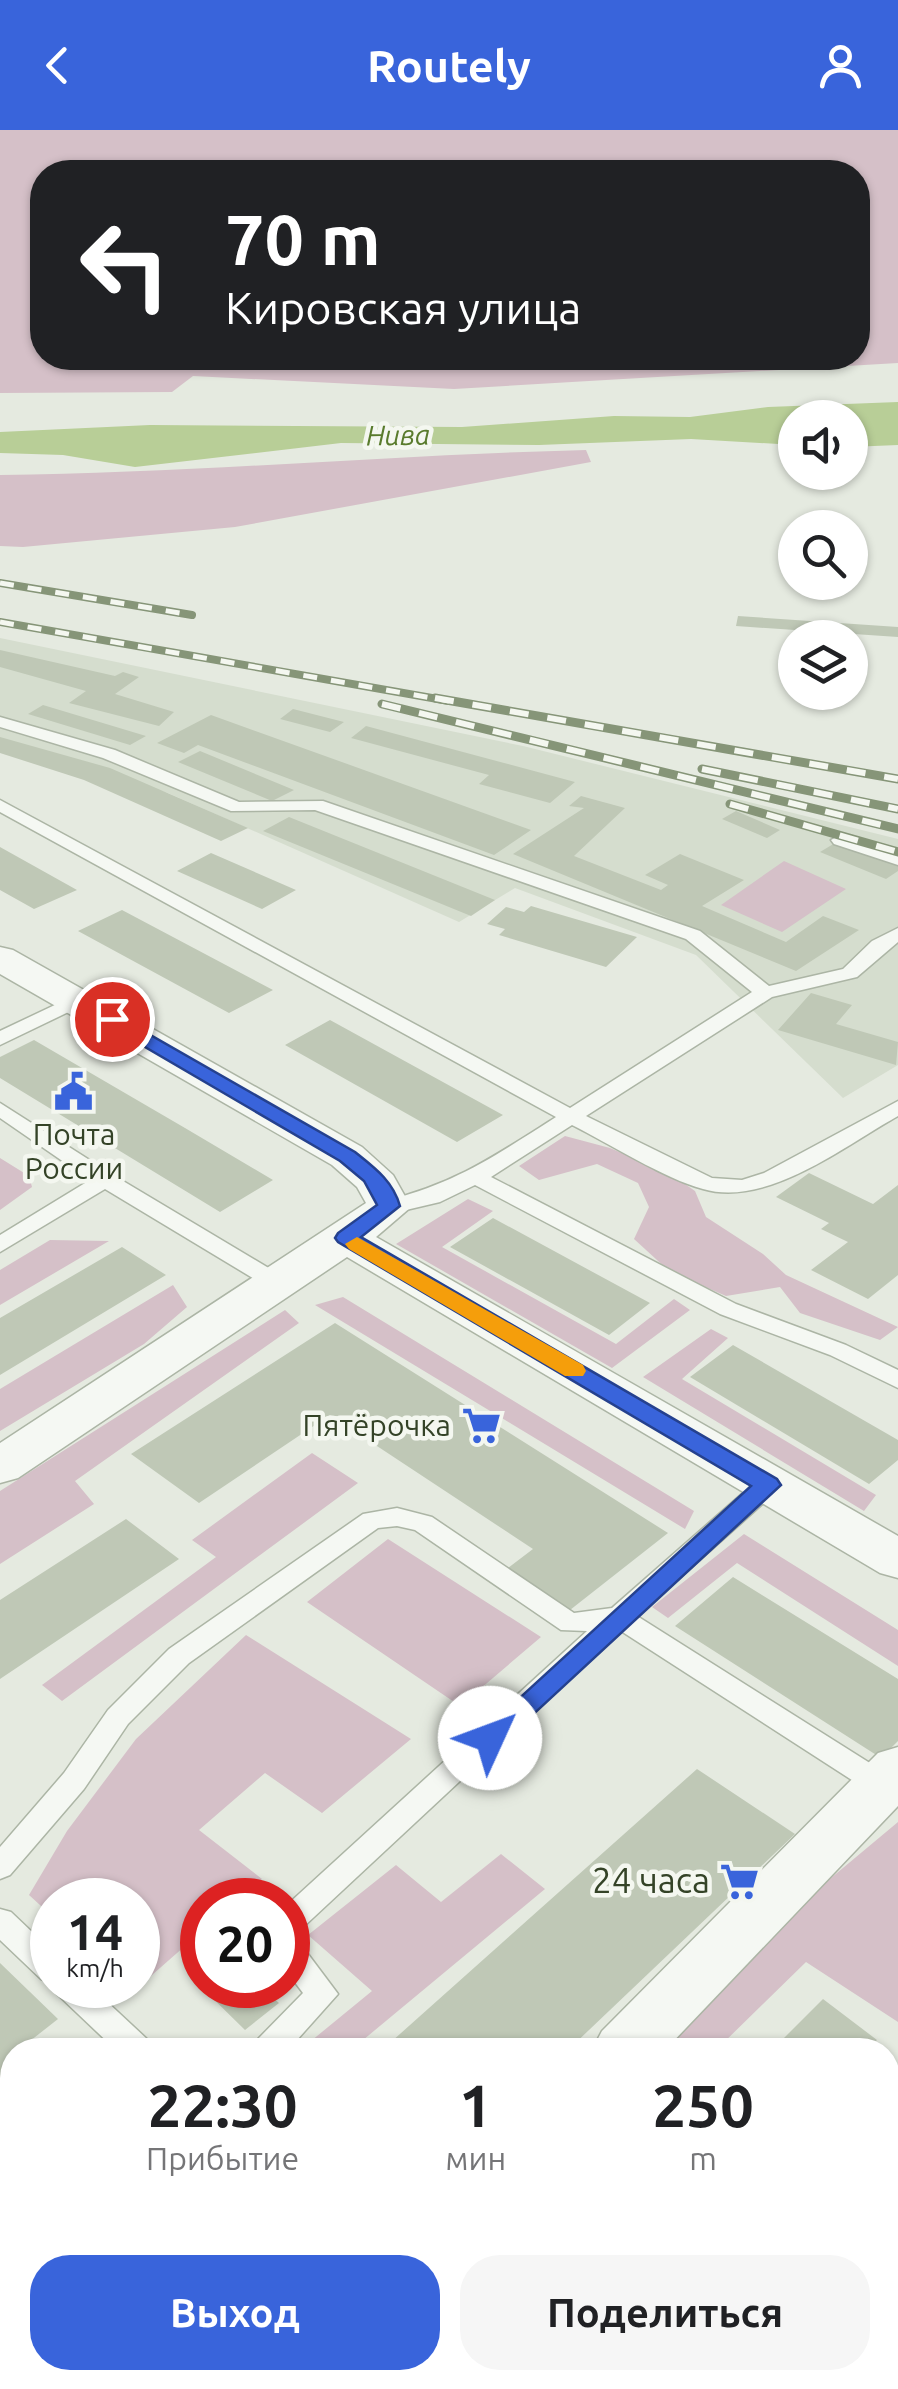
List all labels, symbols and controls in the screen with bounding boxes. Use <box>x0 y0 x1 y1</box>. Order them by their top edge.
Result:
icon: back <box>30 38 85 93</box>
icon: person <box>813 38 868 93</box>
text: Routely <box>367 40 531 91</box>
icon: left <box>60 200 190 330</box>
text: 70 m <box>225 200 381 278</box>
text: Кировская улица <box>225 282 581 333</box>
map controls <box>778 400 868 710</box>
button: sound <box>778 400 868 490</box>
water label: Нива <box>366 418 430 451</box>
button: search <box>778 510 868 600</box>
button: layers <box>778 620 868 710</box>
pin <box>70 977 155 1062</box>
icon: arrive <box>85 992 140 1047</box>
public building icon: Почта России <box>53 1070 95 1112</box>
place label: Почта России <box>25 1117 123 1185</box>
supermarket icon: Пятёрочка <box>460 1405 502 1447</box>
place label: Пятёрочка <box>303 1408 451 1442</box>
position arrow <box>438 1686 542 1790</box>
place label: 24 часа <box>592 1860 710 1900</box>
supermarket icon: 24 часа <box>719 1860 761 1902</box>
speed limit sign: 20 <box>180 1878 310 2008</box>
text: 14 <box>67 1903 123 1959</box>
text: km/h <box>66 1954 124 1982</box>
text: 22:30 <box>148 2071 298 2138</box>
text: 1 <box>459 2071 493 2138</box>
text: 250 <box>652 2071 754 2138</box>
text: Прибытие <box>146 2140 299 2176</box>
text: мин <box>445 2140 506 2176</box>
text: m <box>689 2140 717 2176</box>
button: Выход <box>30 2255 440 2370</box>
button: Поделиться <box>460 2255 870 2370</box>

